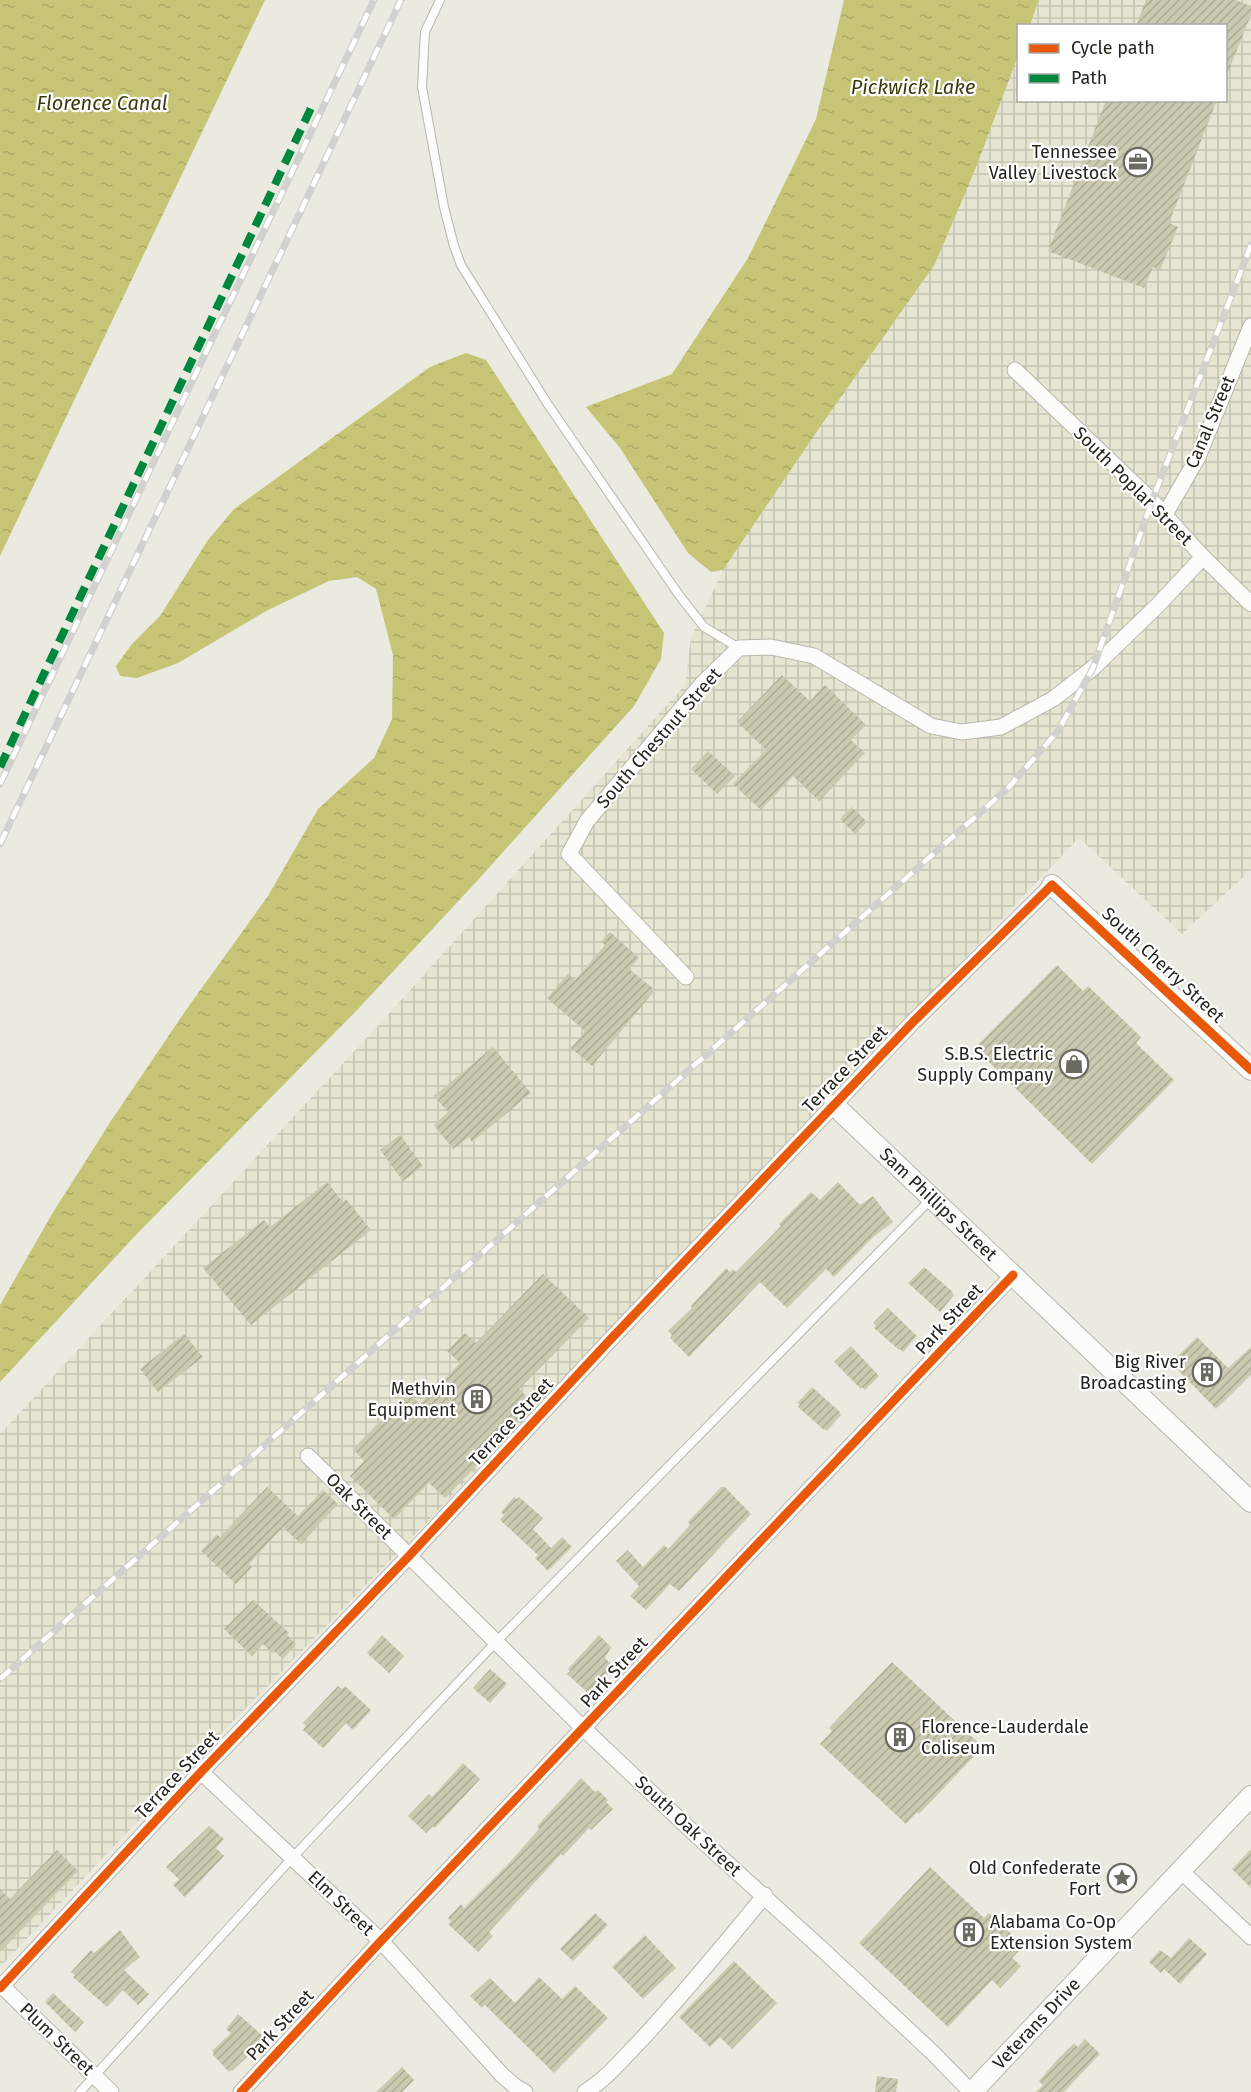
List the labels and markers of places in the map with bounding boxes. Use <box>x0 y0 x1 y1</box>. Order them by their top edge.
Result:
place label: Tennessee Valley Livestock <box>989 141 1118 184</box>
office icon: Tennessee Valley Livestock <box>1122 146 1154 178</box>
place label: S.B.S. Electric Supply Company <box>917 1043 1053 1086</box>
shop icon: S.B.S. Electric Supply Company <box>1058 1048 1090 1080</box>
place label: Big River Broadcasting <box>1080 1351 1187 1394</box>
building icon: Big River Broadcasting <box>1191 1356 1223 1388</box>
place label: Methvin Equipment <box>367 1378 456 1421</box>
building icon: Methvin Equipment <box>461 1383 493 1415</box>
place label: Florence-Lauderdale Coliseum <box>921 1716 1089 1759</box>
building icon: Florence-Lauderdale Coliseum <box>884 1721 916 1753</box>
place label: Old Confederate Fort <box>969 1857 1101 1900</box>
place icon: Old Confederate Fort <box>1106 1862 1138 1894</box>
place label: Alabama Co-Op Extension System <box>990 1911 1133 1954</box>
building icon: Alabama Co-Op Extension System <box>953 1916 985 1948</box>

